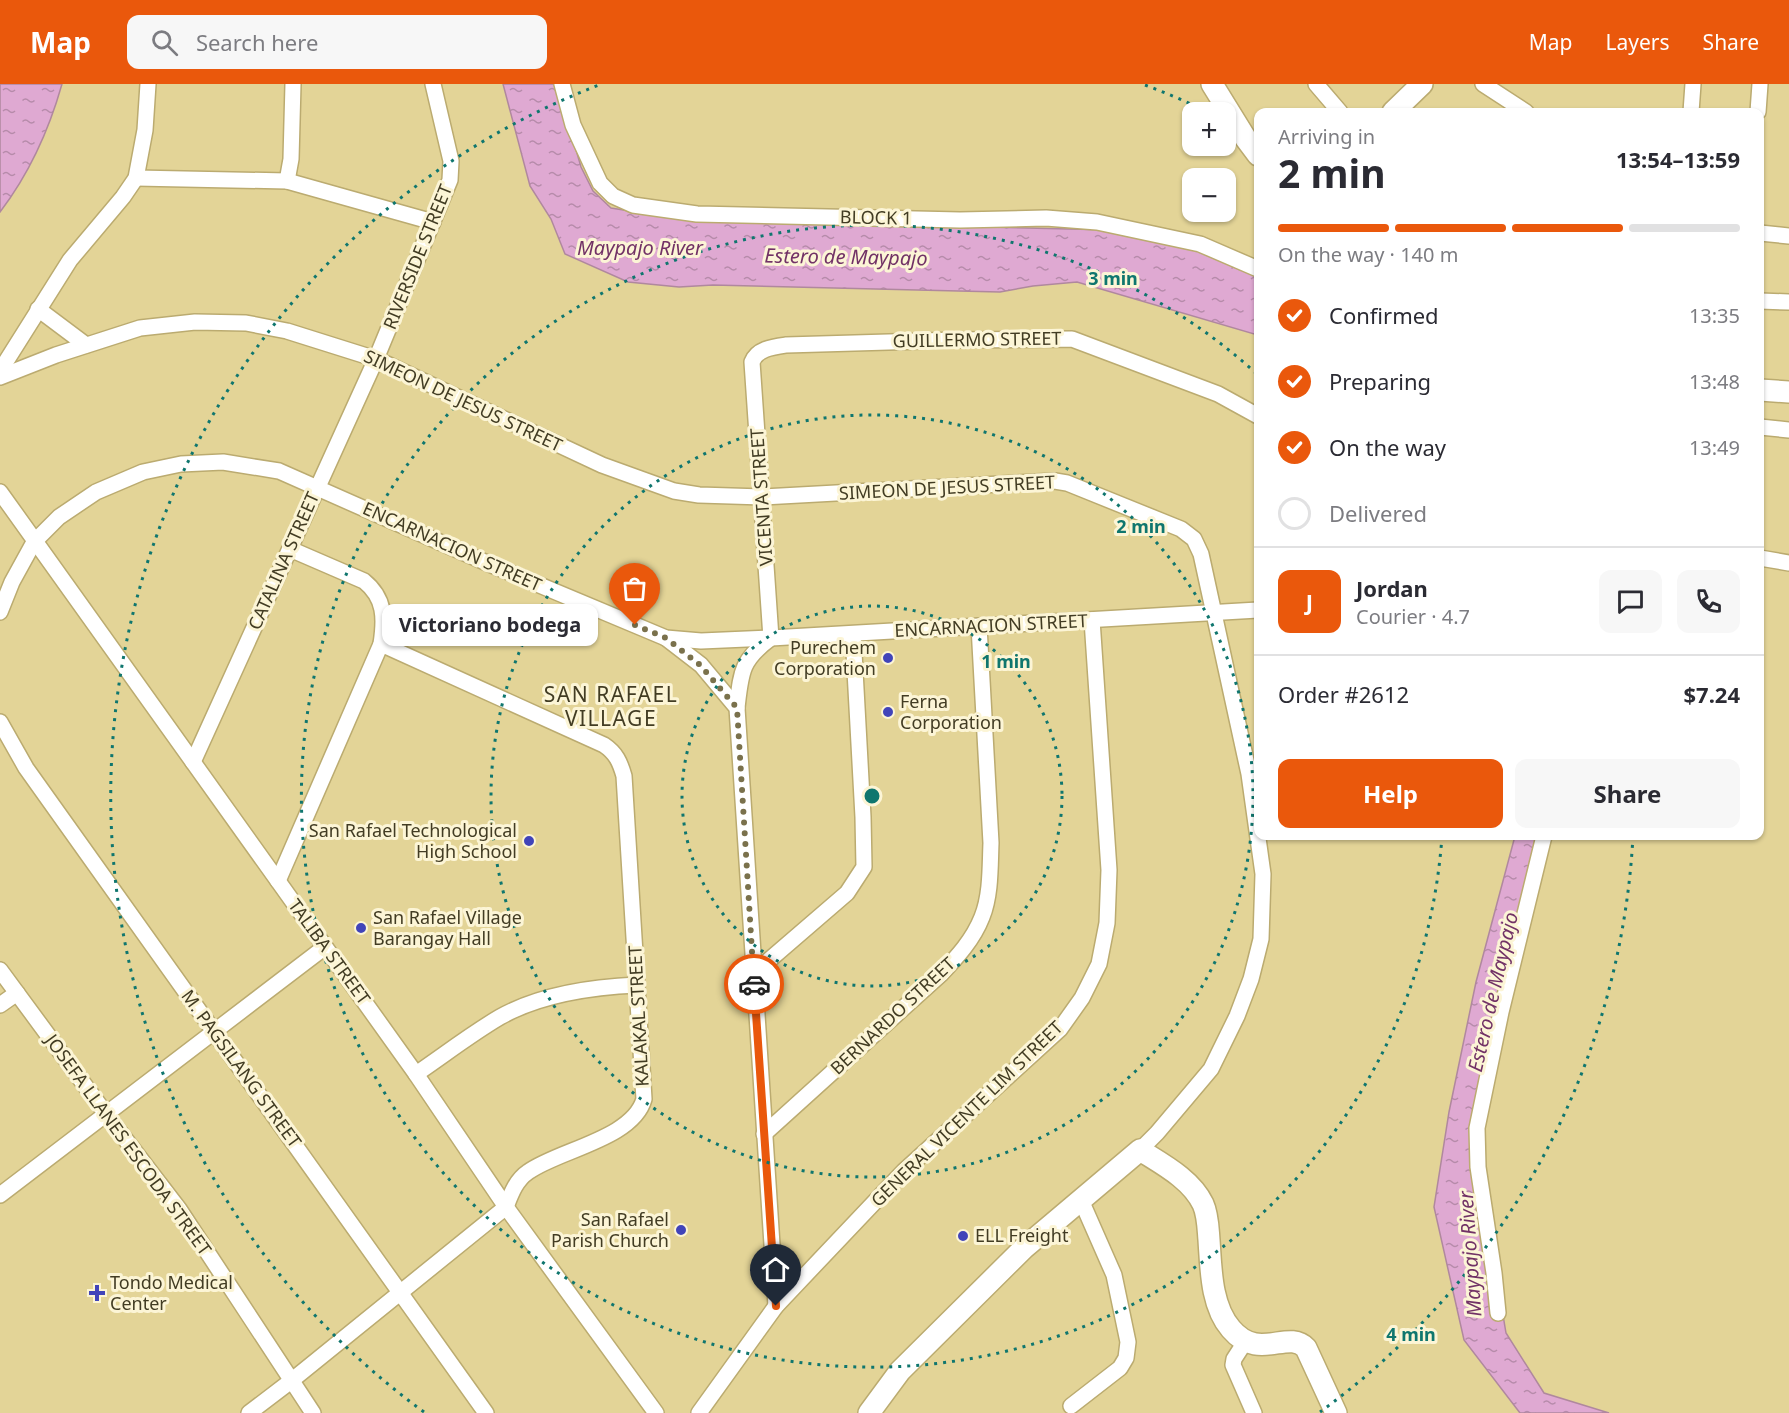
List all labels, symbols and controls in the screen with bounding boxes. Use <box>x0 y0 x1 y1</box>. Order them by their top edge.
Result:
search box <box>127 15 547 69</box>
text: Map <box>30 23 91 61</box>
icon: search <box>148 26 181 59</box>
text: Search here <box>196 27 318 57</box>
text: Map <box>1529 28 1573 56</box>
text: Layers <box>1606 28 1670 56</box>
text: Share <box>1703 28 1759 56</box>
map controls <box>1182 102 1236 222</box>
button: + <box>1182 102 1236 156</box>
text: Arriving in <box>1278 123 1375 150</box>
text: 13:54–13:59 <box>1616 144 1740 174</box>
text: 2 min <box>1278 146 1385 199</box>
button: − <box>1182 168 1236 222</box>
street label: RIVERSIDE STREET <box>377 181 457 333</box>
street label: BLOCK 1 <box>840 204 912 230</box>
water label: Maypajo River <box>577 234 704 261</box>
text: On the way · 140 m <box>1278 241 1458 268</box>
water label: Estero de Maypajo <box>764 242 928 271</box>
text: 3 min <box>1088 266 1138 290</box>
icon: check <box>1278 299 1311 332</box>
text: Confirmed <box>1329 300 1439 330</box>
text: 13:35 <box>1689 302 1740 329</box>
street label: GUILLERMO STREET <box>892 326 1061 352</box>
street label: SIMEON DE JESUS STREET <box>360 344 566 457</box>
icon: check <box>1278 365 1311 398</box>
text: Preparing <box>1329 366 1431 396</box>
text: 13:48 <box>1689 368 1740 395</box>
street label: VICENTA STREET <box>744 427 778 567</box>
icon: check <box>1278 431 1311 464</box>
text: On the way <box>1329 432 1446 462</box>
text: 13:49 <box>1689 434 1740 461</box>
street label: SIMEON DE JESUS STREET <box>838 469 1056 505</box>
street label: CATALINA STREET <box>242 488 324 633</box>
street label: ENCARNACION STREET <box>359 496 546 596</box>
text: Delivered <box>1329 498 1427 528</box>
text: 2 min <box>1116 514 1166 538</box>
pin <box>609 563 660 625</box>
button: chat <box>1599 570 1662 633</box>
button: phone <box>1677 570 1740 633</box>
icon: bag <box>618 572 651 605</box>
text: Jordan <box>1356 573 1428 603</box>
text: J <box>1306 586 1313 616</box>
text: Courier · 4.7 <box>1356 603 1470 630</box>
callout: Victoriano bodega <box>383 604 599 646</box>
street label: ENCARNACION STREET <box>894 608 1088 642</box>
text: Victoriano bodega <box>399 611 581 638</box>
place label: Purechem Corporation <box>774 635 876 680</box>
text: 1 min <box>981 649 1031 673</box>
marker: Purechem Corporation <box>881 651 895 665</box>
text: Order #2612 <box>1278 679 1409 709</box>
text: $7.24 <box>1683 679 1740 709</box>
district label: SAN RAFAEL VILLAGE <box>544 680 678 732</box>
place label: Ferna Corporation <box>900 689 1002 734</box>
marker: Ferna Corporation <box>881 705 895 719</box>
button: Help <box>1278 759 1503 828</box>
button: Share <box>1515 759 1740 828</box>
centre of rings <box>862 786 882 806</box>
place label: San Rafael Technological High School <box>309 818 517 863</box>
marker: San Rafael Technological High School <box>522 834 536 848</box>
street label: TALIBA STREET <box>283 894 376 1009</box>
place label: San Rafael Village Barangay Hall <box>373 905 522 950</box>
water label: Estero de Maypajo <box>1461 909 1524 1074</box>
marker: San Rafael Village Barangay Hall <box>354 921 368 935</box>
street label: KALAKAL STREET <box>622 945 654 1087</box>
street label: BERNARDO STREET <box>825 951 960 1079</box>
courier <box>724 954 784 1014</box>
icon: car <box>738 968 771 1001</box>
street label: M. PAGSILANG STREET <box>176 985 307 1152</box>
street label: GENERAL VICENTE LIM STREET <box>865 1015 1067 1211</box>
street label: JOSEFA LLANES ESCODA STREET <box>39 1027 217 1260</box>
water label: Maypajo River <box>1452 1189 1487 1318</box>
place label: San Rafael Parish Church <box>551 1207 669 1252</box>
marker: San Rafael Parish Church <box>674 1223 688 1237</box>
place label: ELL Freight <box>975 1223 1069 1247</box>
marker: ELL Freight <box>956 1229 970 1243</box>
pin <box>750 1244 801 1306</box>
icon: home <box>759 1253 792 1286</box>
place label: Tondo Medical Center <box>110 1270 233 1315</box>
marker: Tondo Medical Center <box>88 1284 106 1302</box>
text: 4 min <box>1386 1322 1436 1346</box>

